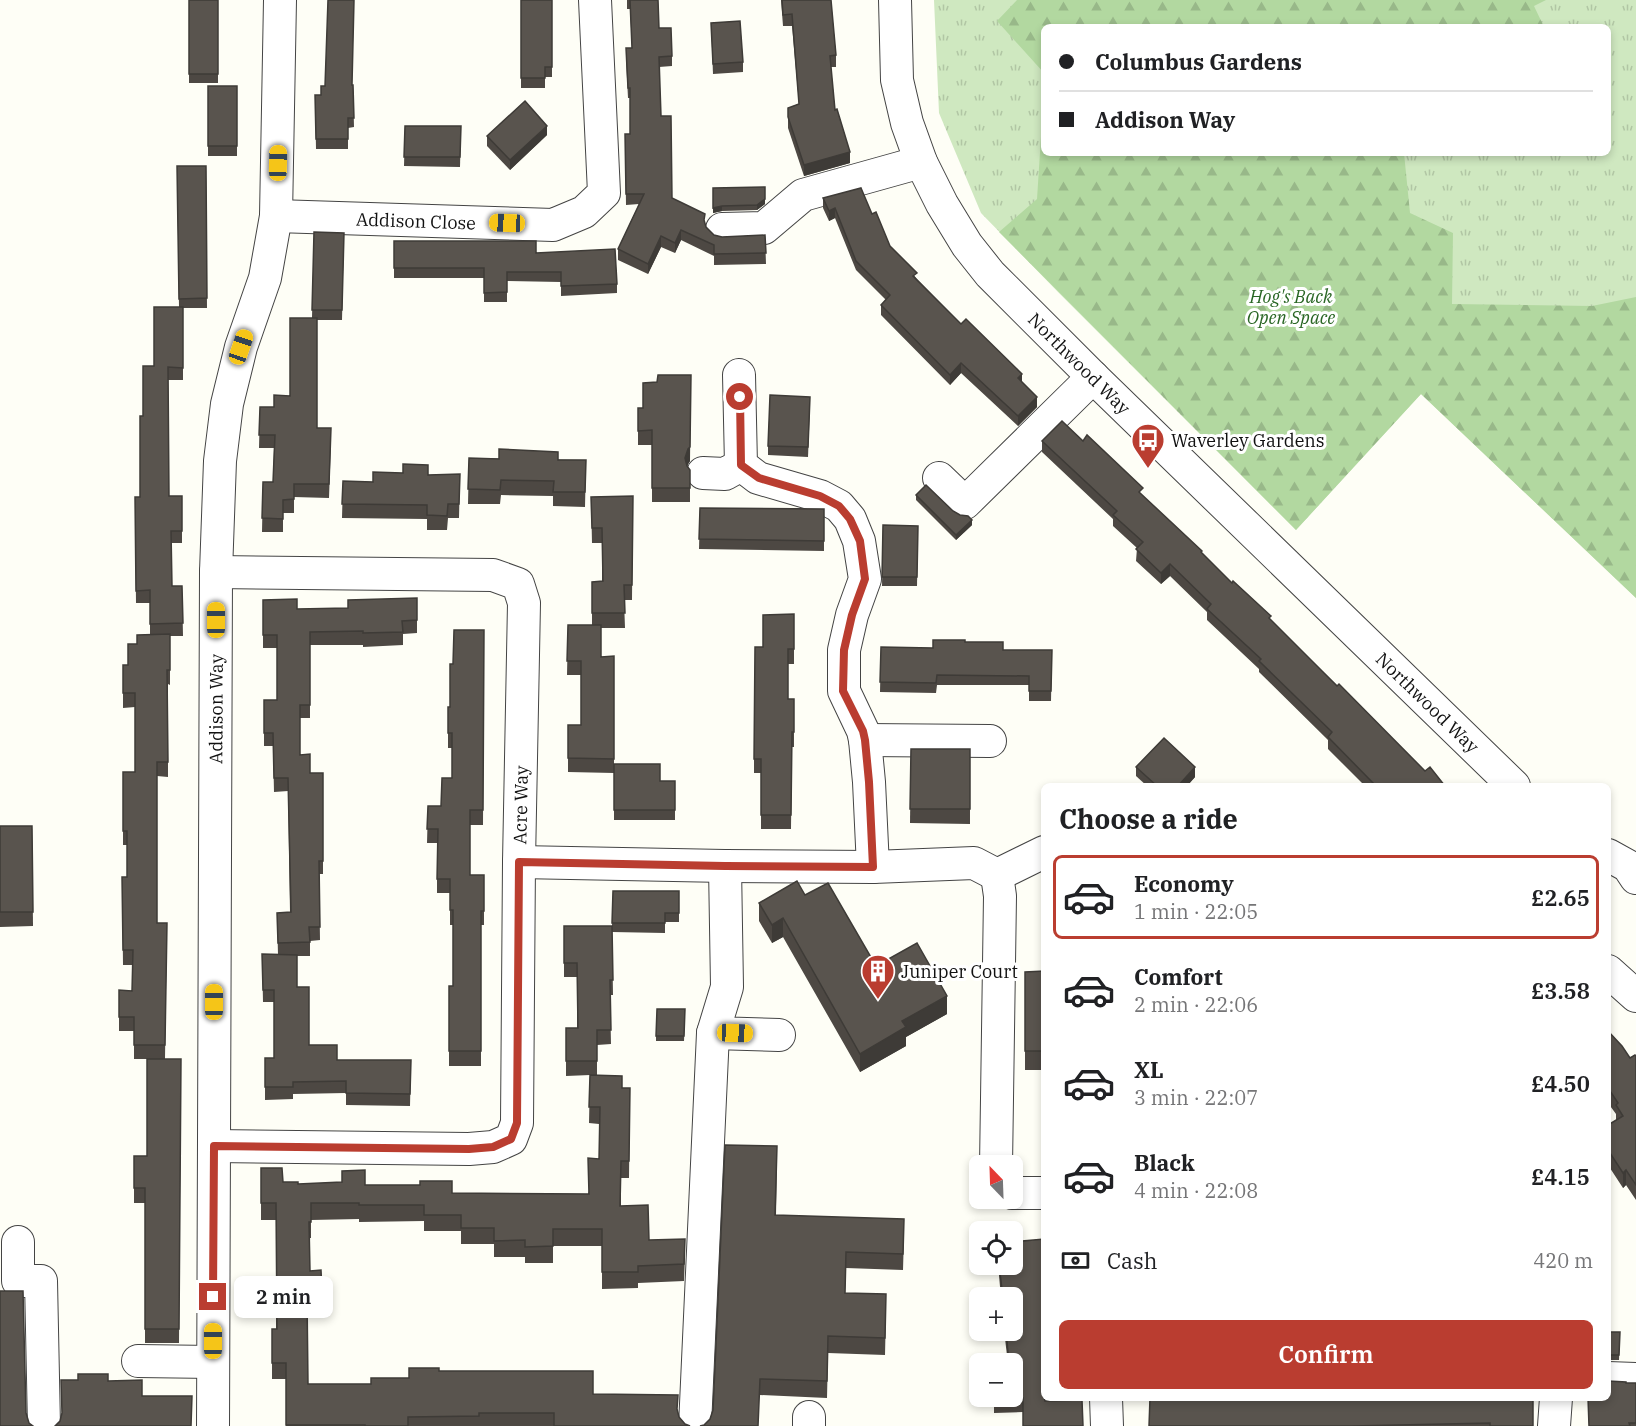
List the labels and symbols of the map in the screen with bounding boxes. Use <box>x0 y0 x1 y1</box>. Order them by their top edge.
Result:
car <box>269 145 287 181</box>
street label: Addison Close <box>355 207 476 234</box>
car <box>489 213 525 233</box>
park label: Hog's Back Open Space <box>1247 285 1335 329</box>
street label: Northwood Way <box>1024 308 1136 419</box>
car <box>227 327 255 367</box>
route start <box>726 383 753 410</box>
bus stop icon: Waverley Gardens <box>1130 422 1166 469</box>
place label: Waverley Gardens <box>1171 429 1325 452</box>
car <box>207 602 225 638</box>
street label: Northwood Way <box>1371 647 1484 758</box>
street label: Addison Way <box>204 654 227 764</box>
street label: Acre Way <box>508 765 532 845</box>
building icon: Juniper Court <box>860 953 896 1000</box>
place label: Juniper Court <box>901 960 1018 983</box>
car <box>205 984 223 1020</box>
car <box>717 1023 753 1043</box>
north arrow <box>969 1155 1023 1209</box>
callout: 2 min <box>234 1276 333 1318</box>
route end <box>199 1283 226 1310</box>
car <box>204 1323 222 1359</box>

